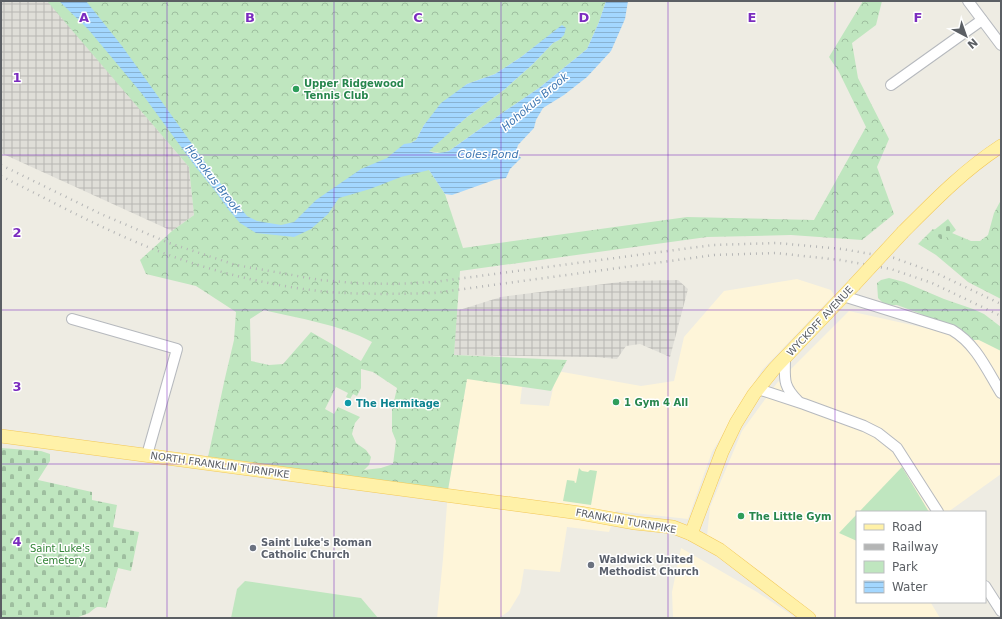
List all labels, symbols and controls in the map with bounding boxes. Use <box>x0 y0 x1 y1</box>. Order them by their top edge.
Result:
text: A <box>79 10 89 25</box>
text: B <box>245 10 255 25</box>
text: C <box>413 10 423 25</box>
text: D <box>579 10 590 25</box>
text: E <box>748 10 756 25</box>
text: F <box>914 10 922 25</box>
north arrow <box>946 16 986 56</box>
text: N <box>964 35 980 51</box>
text: 1 <box>12 70 22 85</box>
water label: Hohokus Brook <box>499 70 572 134</box>
place label: Upper Ridgewood Tennis Club <box>304 78 404 101</box>
marker: Upper Ridgewood Tennis Club <box>291 84 301 94</box>
water label: Hohokus Brook <box>182 142 244 216</box>
water label: Coles Pond <box>458 148 519 161</box>
text: 2 <box>12 225 22 240</box>
street label: WYCKOFF AVENUE <box>785 284 855 358</box>
text: 3 <box>12 379 22 394</box>
marker: 1 Gym 4 All <box>611 397 621 407</box>
place label: 1 Gym 4 All <box>624 397 688 408</box>
marker: The Hermitage <box>343 398 353 408</box>
place label: The Hermitage <box>356 398 440 409</box>
street label: NORTH FRANKLIN TURNPIKE <box>150 450 290 480</box>
street label: FRANKLIN TURNPIKE <box>575 507 677 535</box>
marker: The Little Gym <box>736 511 746 521</box>
place label: The Little Gym <box>749 511 831 522</box>
legend <box>856 511 986 603</box>
text: Road <box>892 520 922 534</box>
text: 4 <box>12 534 22 549</box>
place label: Saint Luke's Roman Catholic Church <box>261 537 372 560</box>
text: Railway <box>892 540 938 554</box>
park label: Saint Luke's Cemetery <box>30 543 90 566</box>
marker: Saint Luke's Roman Catholic Church <box>248 543 258 553</box>
place label: Waldwick United Methodist Church <box>599 554 699 577</box>
marker: Waldwick United Methodist Church <box>586 560 596 570</box>
text: Park <box>892 560 918 574</box>
text: Water <box>892 580 928 594</box>

